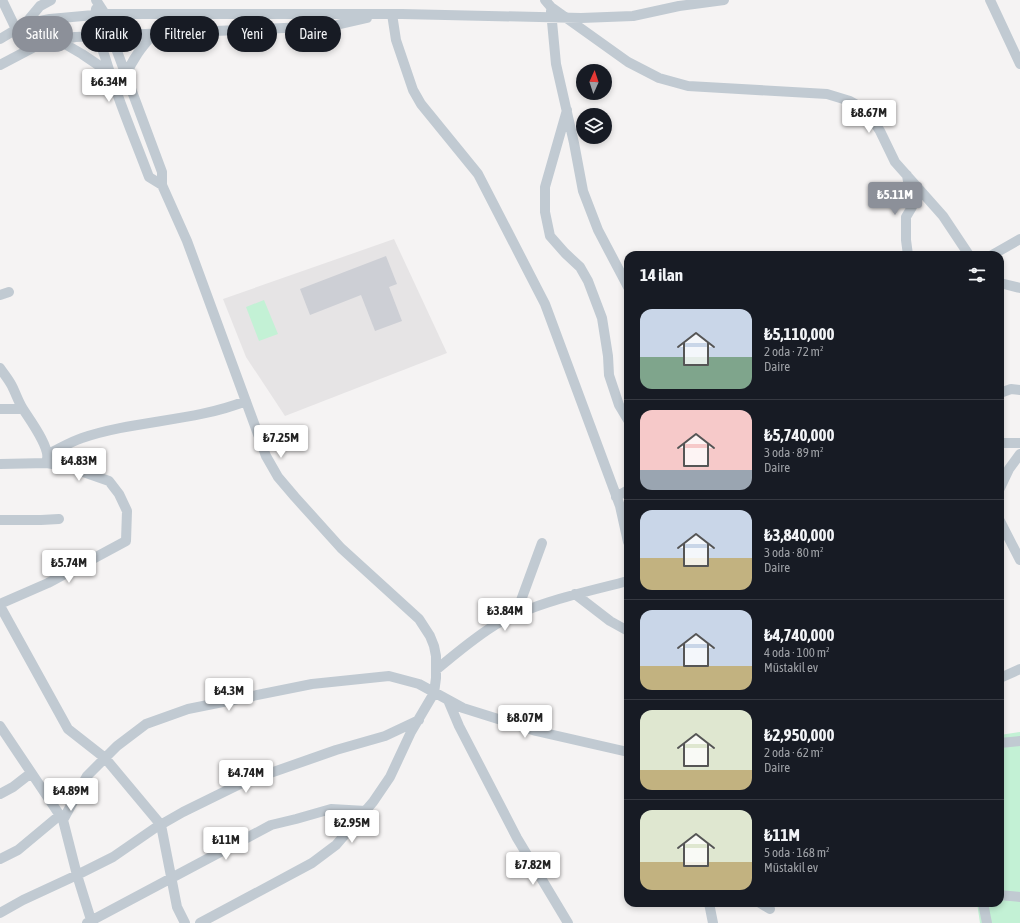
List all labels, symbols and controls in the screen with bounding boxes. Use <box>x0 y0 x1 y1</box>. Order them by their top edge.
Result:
chip: Satılık <box>12 16 73 52</box>
chip: Kiralık <box>81 16 142 52</box>
chip: Filtreler <box>150 16 219 52</box>
chip: Yeni <box>227 16 277 52</box>
chip: Daire <box>285 16 341 52</box>
north arrow <box>576 64 612 100</box>
map controls <box>576 64 612 144</box>
pin: ₺6.34M <box>76 69 142 103</box>
text: ₺6.34M <box>91 74 127 89</box>
pin: ₺8.67M <box>836 100 902 134</box>
text: ₺8.67M <box>851 105 887 120</box>
button: layers <box>576 108 612 144</box>
pin: ₺5.11M <box>862 182 928 216</box>
text: ₺5.11M <box>877 187 913 202</box>
icon: filters <box>966 264 988 286</box>
text: 14 ilan <box>640 265 683 285</box>
text: ₺5,110,000 <box>764 324 834 344</box>
icon: home <box>672 325 720 373</box>
text: 2 oda · 72 m² <box>764 344 824 359</box>
text: Daire <box>764 359 790 374</box>
pin: ₺7.25M <box>248 425 314 459</box>
text: ₺5,740,000 <box>764 425 834 445</box>
icon: home <box>672 426 720 474</box>
text: ₺7.25M <box>263 430 299 445</box>
text: 3 oda · 89 m² <box>764 445 824 460</box>
pin: ₺4.83M <box>46 448 112 482</box>
text: ₺4.83M <box>61 453 97 468</box>
text: Daire <box>764 460 790 475</box>
text: ₺3,840,000 <box>764 525 834 545</box>
icon: home <box>672 526 720 574</box>
text: 3 oda · 80 m² <box>764 545 824 560</box>
pin: ₺5.74M <box>36 550 102 584</box>
text: ₺5.74M <box>51 555 87 570</box>
text: Daire <box>764 560 790 575</box>
pin: ₺3.84M <box>472 598 538 632</box>
text: ₺3.84M <box>487 603 523 618</box>
text: ₺4,740,000 <box>764 625 834 645</box>
icon: home <box>672 626 720 674</box>
text: 4 oda · 100 m² <box>764 645 830 660</box>
text: Müstakil ev <box>764 660 818 675</box>
pin: ₺4.3M <box>201 678 257 712</box>
text: ₺4.3M <box>214 683 244 698</box>
pin: ₺8.07M <box>492 705 558 739</box>
text: ₺8.07M <box>507 710 543 725</box>
text: ₺2,950,000 <box>764 725 834 745</box>
icon: home <box>672 726 720 774</box>
text: 2 oda · 62 m² <box>764 745 824 760</box>
pin: ₺4.74M <box>213 760 279 794</box>
text: Daire <box>764 760 790 775</box>
text: ₺4.74M <box>228 765 264 780</box>
pin: ₺4.89M <box>38 778 104 812</box>
text: ₺4.89M <box>53 783 89 798</box>
pin: ₺2.95M <box>319 810 385 844</box>
text: ₺2.95M <box>334 815 370 830</box>
text: ₺11M <box>764 825 800 845</box>
icon: home <box>672 826 720 874</box>
pin: ₺11M <box>202 827 250 861</box>
text: ₺11M <box>212 832 240 847</box>
text: 5 oda · 168 m² <box>764 845 830 860</box>
pin: ₺7.82M <box>500 852 566 886</box>
text: ₺7.82M <box>515 857 551 872</box>
text: Müstakil ev <box>764 860 818 875</box>

